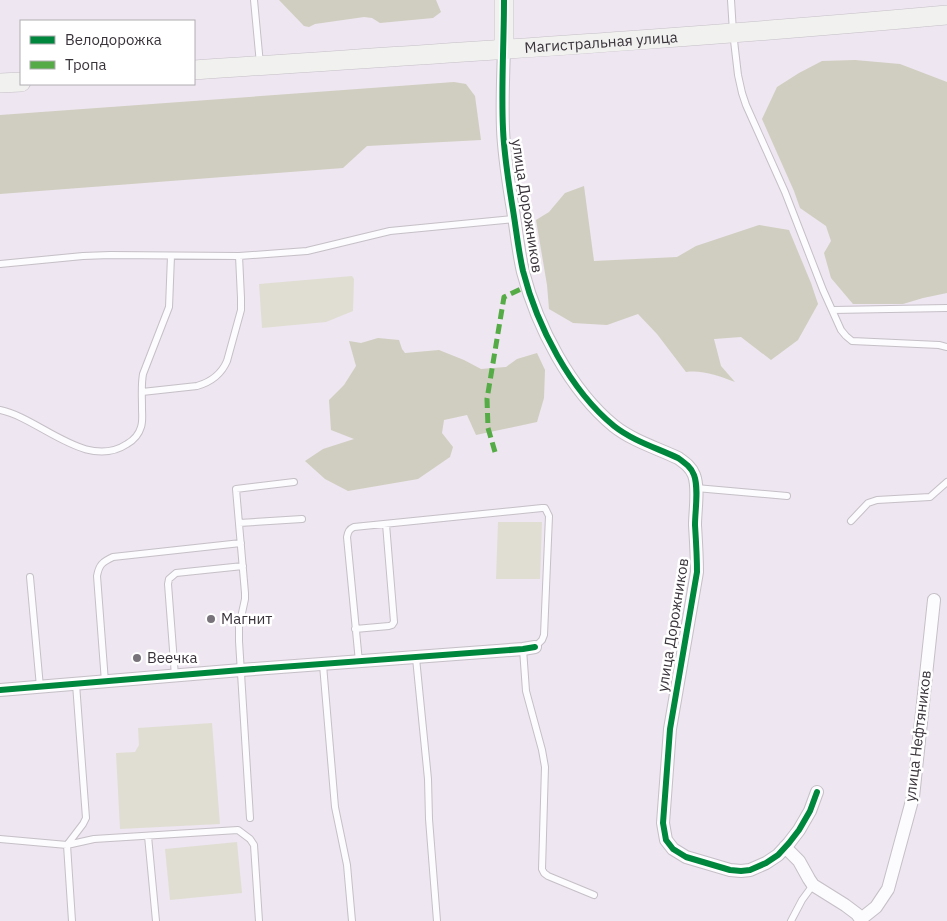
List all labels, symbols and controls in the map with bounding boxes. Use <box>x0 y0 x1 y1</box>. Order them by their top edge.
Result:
legend <box>20 20 195 85</box>
street label: Магистральная улица <box>524 27 678 57</box>
text: Велодорожка <box>65 30 162 49</box>
text: Тропа <box>65 55 107 74</box>
street label: улица Дорожников <box>508 138 547 274</box>
street label: улица Дорожников <box>653 557 692 693</box>
place label: Магнит <box>221 609 272 628</box>
marker: Магнит <box>205 613 217 625</box>
place label: Веечка <box>147 648 197 667</box>
marker: Веечка <box>131 652 143 664</box>
street label: улица Нефтяников <box>900 669 935 803</box>

